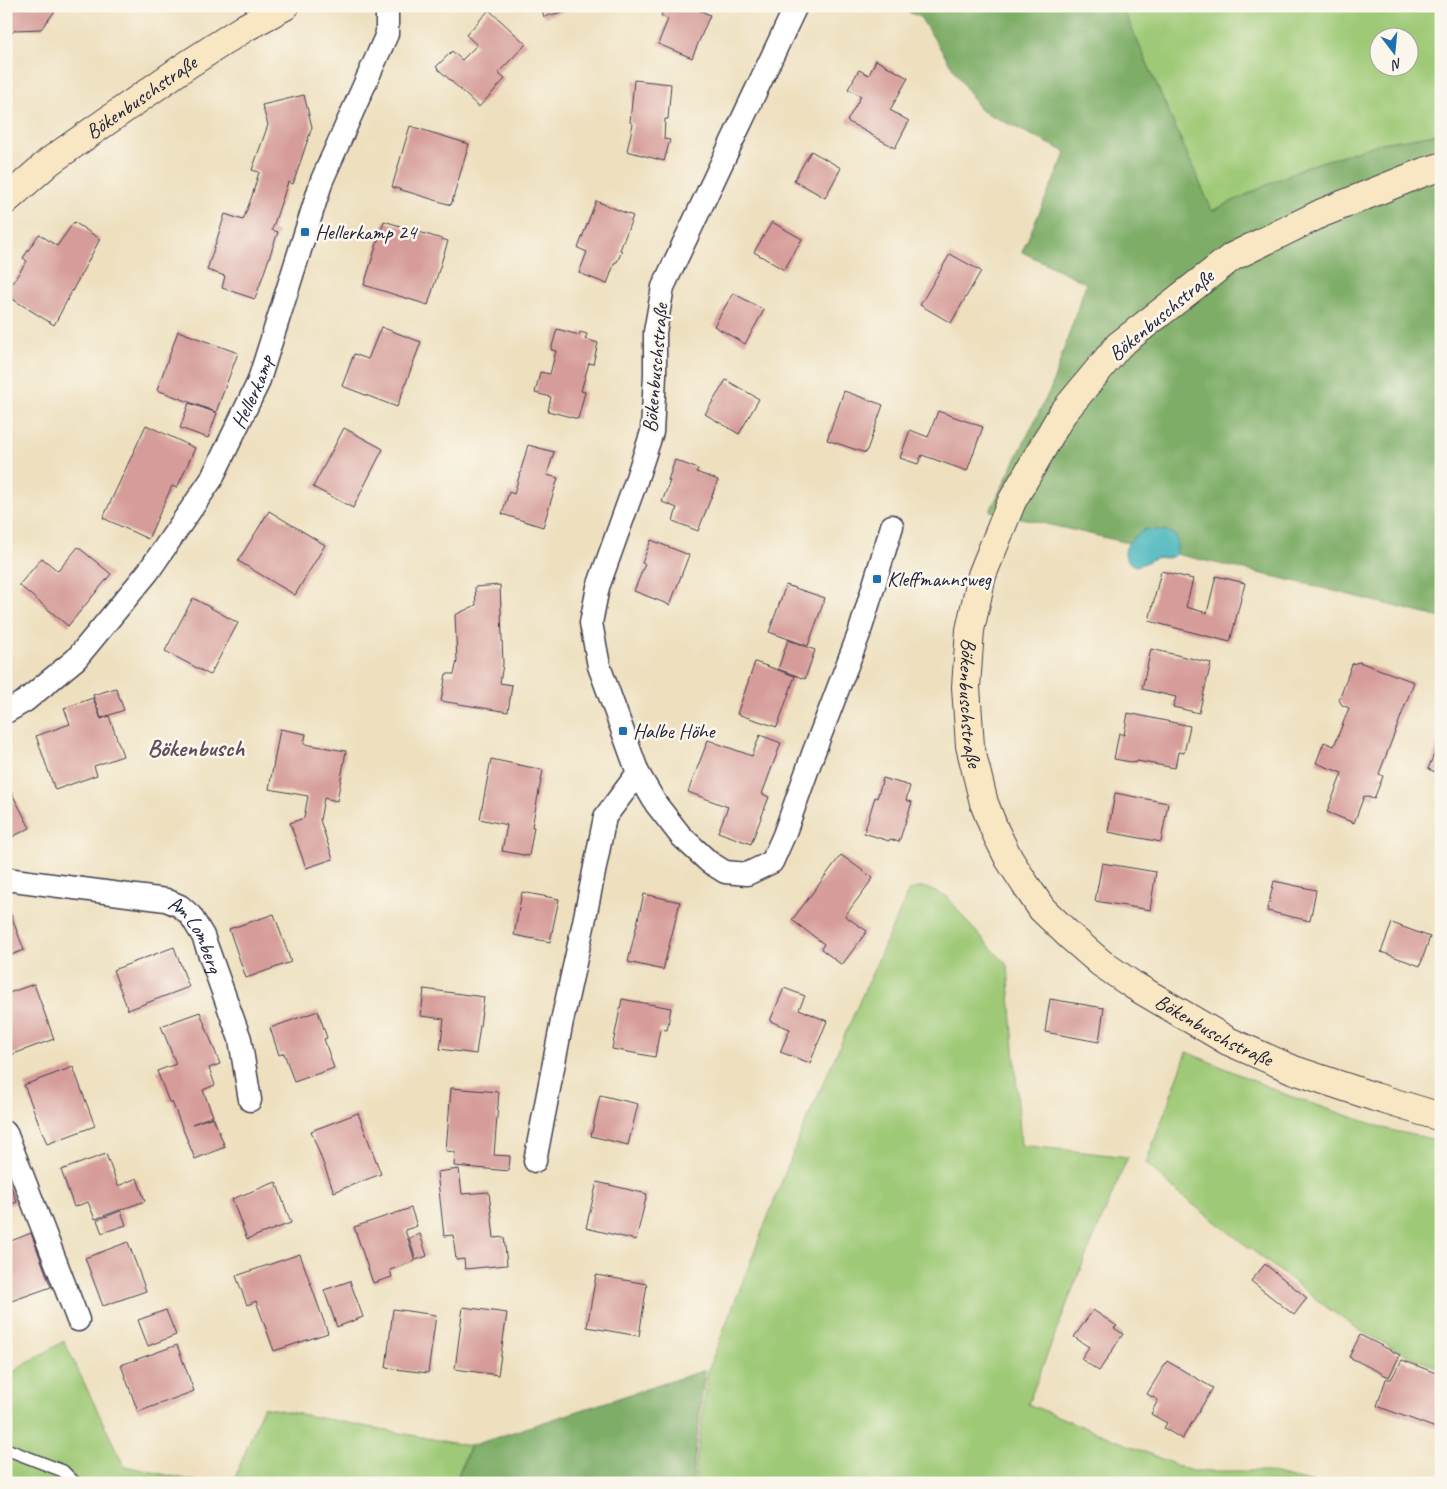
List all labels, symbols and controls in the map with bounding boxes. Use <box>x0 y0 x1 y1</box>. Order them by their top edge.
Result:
north arrow <box>1370 28 1420 78</box>
street label: Bökenbuschstraße <box>81 48 203 145</box>
text: N <box>1389 55 1404 74</box>
place label: Hellerkamp 24 <box>315 219 419 245</box>
marker: Hellerkamp 24 <box>299 226 311 238</box>
street label: Bökenbuschstraße <box>1103 262 1221 367</box>
street label: Bökenbuschstraße <box>636 300 674 434</box>
street label: Hellerkamp <box>225 350 280 433</box>
place label: Kleffmannsweg <box>887 566 993 592</box>
marker: Kleffmannsweg <box>871 573 883 585</box>
street label: Bökenbuschstraße <box>953 637 988 772</box>
place label: Halbe Höhe <box>633 718 717 744</box>
marker: Halbe Höhe <box>617 725 629 737</box>
district label: Bökenbusch <box>148 733 245 763</box>
street label: Am Lomberg <box>164 890 229 978</box>
street label: Bökenbuschstraße <box>1151 988 1279 1073</box>

